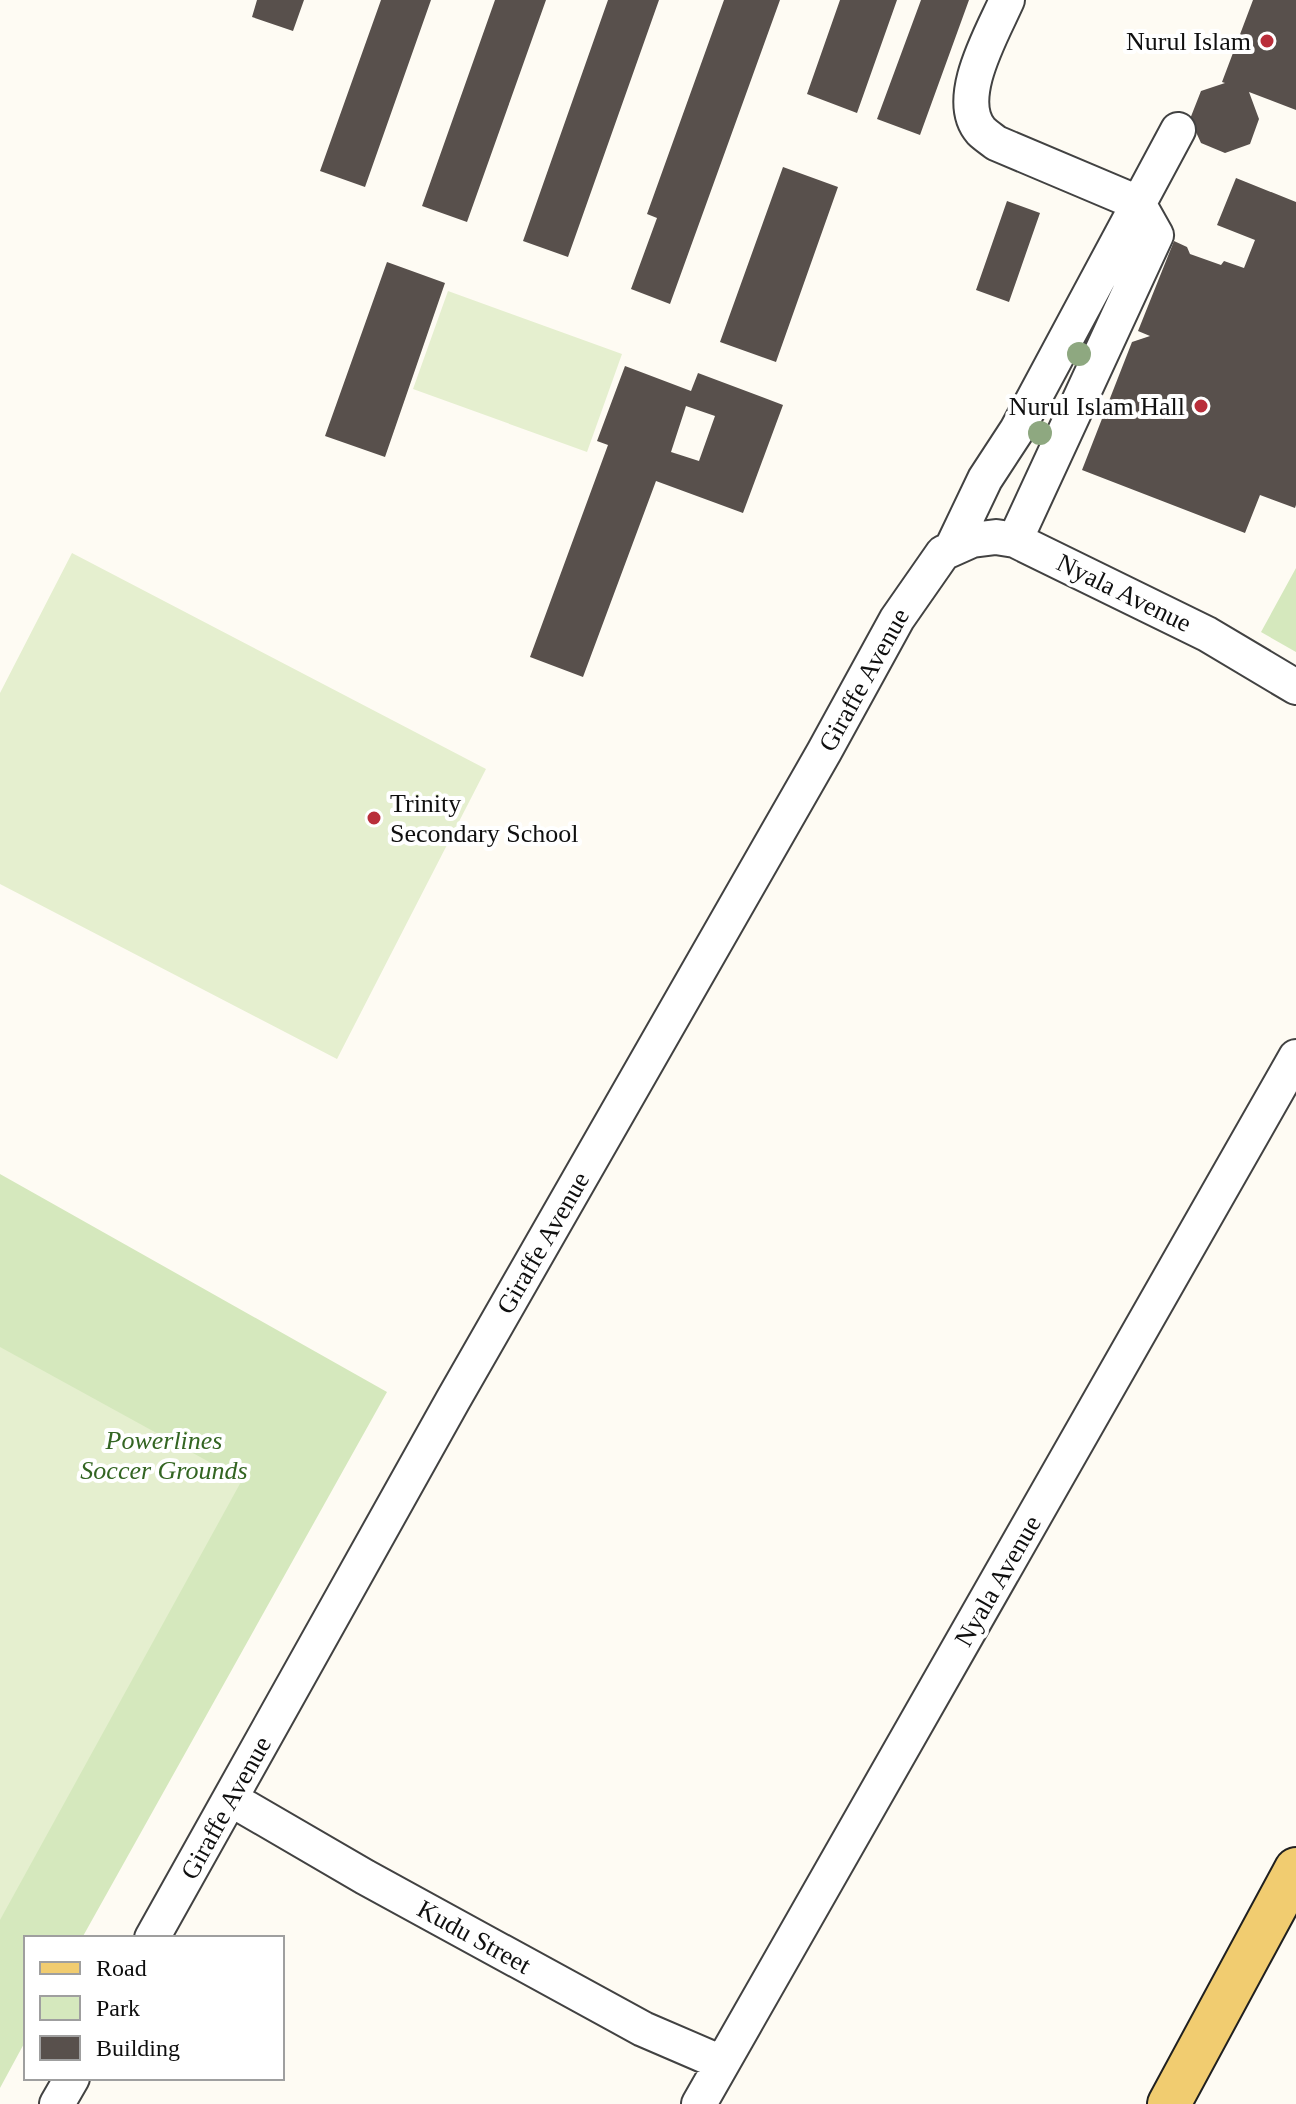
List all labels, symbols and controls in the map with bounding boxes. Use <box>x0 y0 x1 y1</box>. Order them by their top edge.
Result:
place label: Nurul Islam <box>1126 27 1251 56</box>
marker: Nurul Islam <box>1258 32 1276 50</box>
place label: Nurul Islam Hall <box>1009 392 1185 421</box>
marker: Nurul Islam Hall <box>1192 397 1210 415</box>
street label: Nyala Avenue <box>1052 548 1196 638</box>
street label: Giraffe Avenue <box>813 604 915 756</box>
place label: Trinity Secondary School <box>390 789 578 848</box>
marker: Trinity Secondary School <box>365 809 383 827</box>
street label: Giraffe Avenue <box>491 1167 595 1319</box>
park label: Powerlines Soccer Grounds <box>80 1426 248 1485</box>
street label: Nyala Avenue <box>949 1510 1047 1652</box>
street label: Giraffe Avenue <box>175 1732 277 1884</box>
street label: Kudu Street <box>412 1894 536 1980</box>
legend <box>24 1936 284 2080</box>
text: Road <box>96 1955 147 1981</box>
text: Park <box>96 1995 140 2021</box>
text: Building <box>96 2035 180 2061</box>

